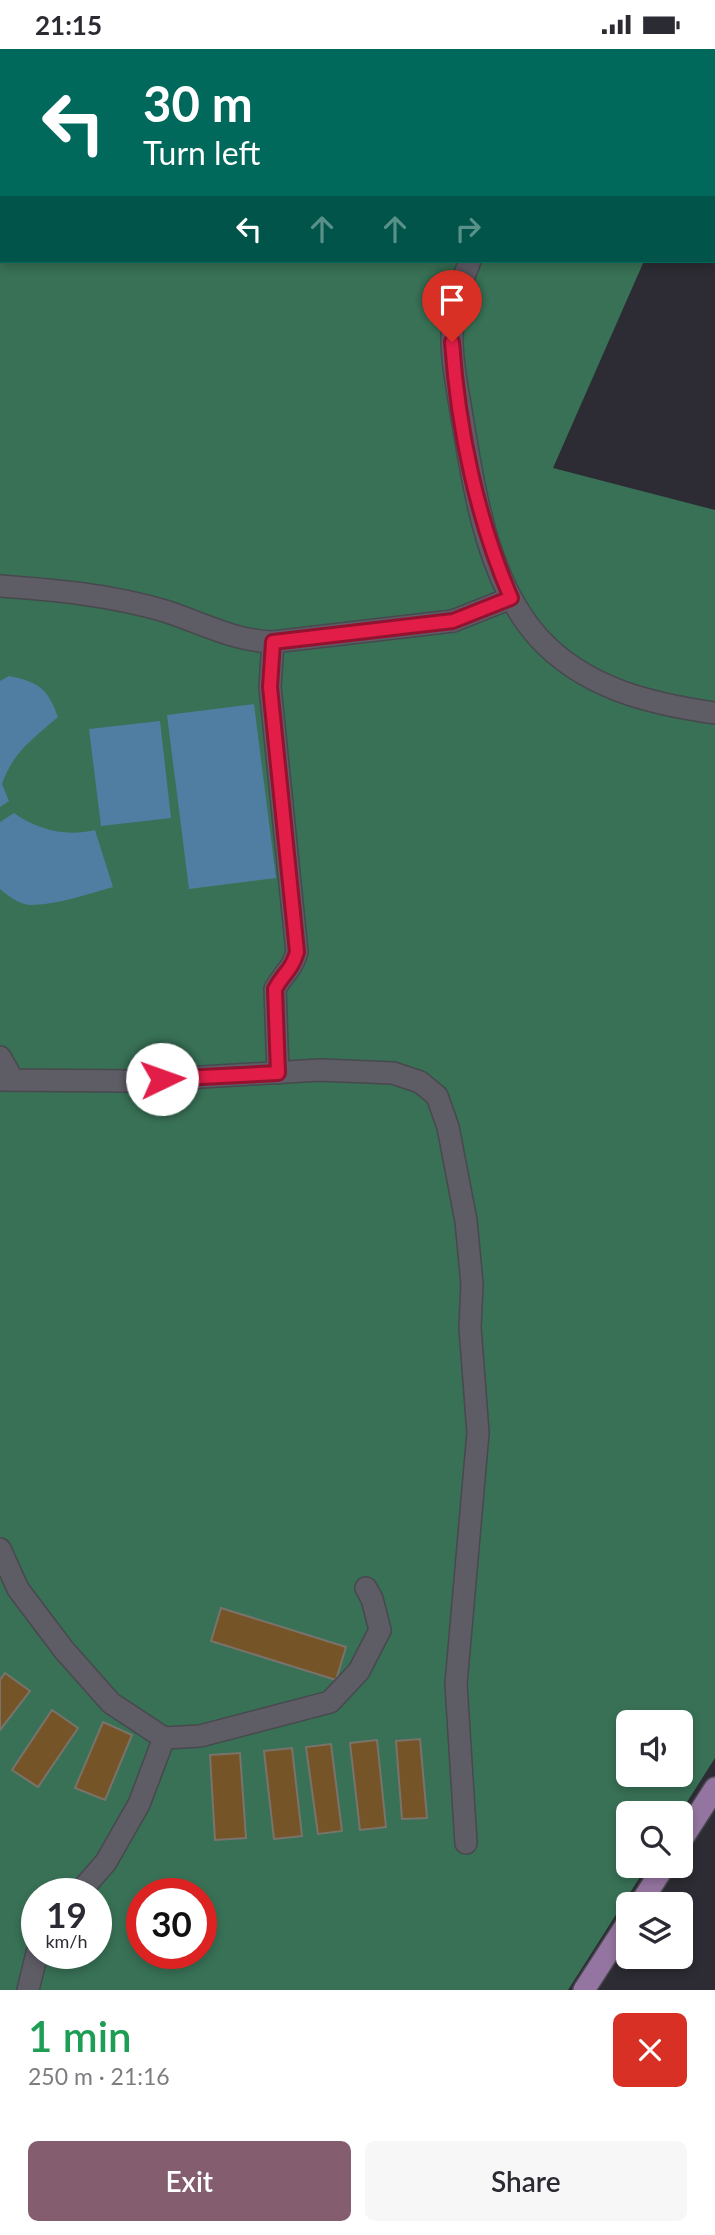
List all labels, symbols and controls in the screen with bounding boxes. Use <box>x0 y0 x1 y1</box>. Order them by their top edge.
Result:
text: 21:15 <box>35 9 102 41</box>
text: 30 m <box>143 74 253 132</box>
icon: left <box>28 77 119 168</box>
text: Turn left <box>143 133 260 172</box>
icon: left <box>230 210 268 248</box>
icon: ahead <box>303 210 341 248</box>
icon: ahead <box>376 210 414 248</box>
icon: right <box>449 210 487 248</box>
pin <box>422 270 482 342</box>
icon: arrive <box>433 281 471 319</box>
position arrow <box>125 1042 199 1116</box>
map controls <box>616 1710 693 1969</box>
button: sound <box>616 1710 693 1787</box>
button: search <box>616 1801 693 1878</box>
speed limit sign: 30 <box>126 1878 217 1969</box>
button: layers <box>616 1892 693 1969</box>
text: 19 <box>46 1893 87 1935</box>
text: km/h <box>45 1930 88 1952</box>
text: 1 min <box>28 2011 132 2061</box>
button: close <box>613 2013 687 2087</box>
text: 250 m · 21:16 <box>28 2062 170 2090</box>
button: Exit <box>28 2141 351 2221</box>
button: Share <box>365 2141 687 2221</box>

